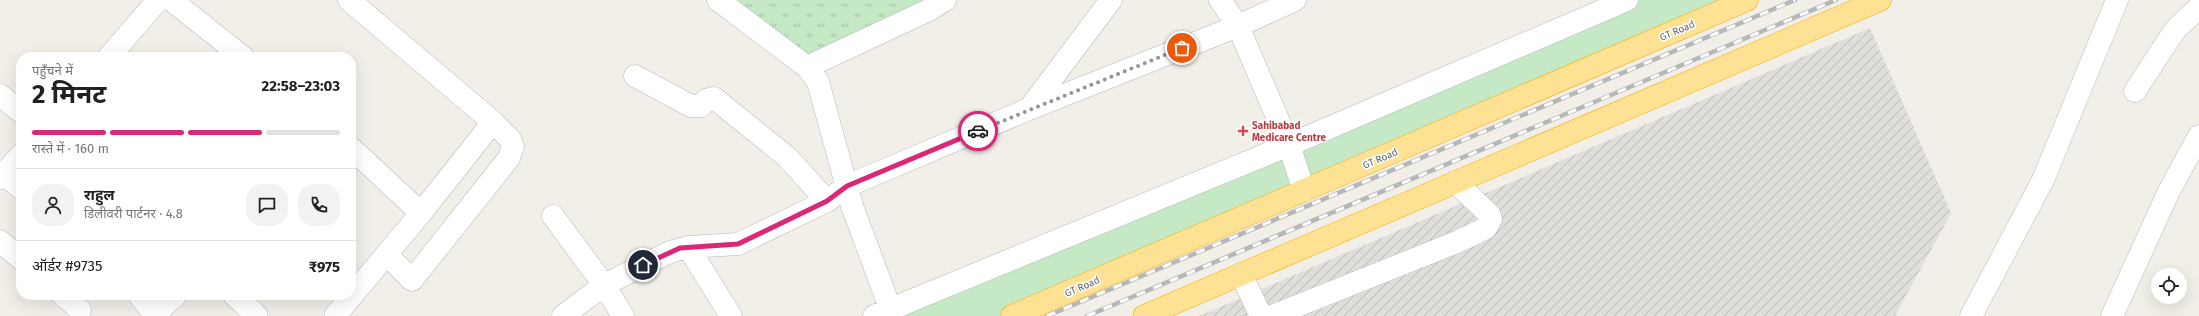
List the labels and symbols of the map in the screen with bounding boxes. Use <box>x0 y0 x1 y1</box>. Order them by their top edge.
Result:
street label: GT Road <box>1658 18 1697 44</box>
pin <box>1165 31 1199 65</box>
courier <box>958 111 998 151</box>
place label: Sahibabad Medicare Centre <box>1252 120 1326 144</box>
marker: Sahibabad Medicare Centre <box>1237 125 1249 137</box>
street label: GT Road <box>1361 146 1400 172</box>
pin <box>626 248 660 282</box>
street label: GT Road <box>1063 274 1102 300</box>

